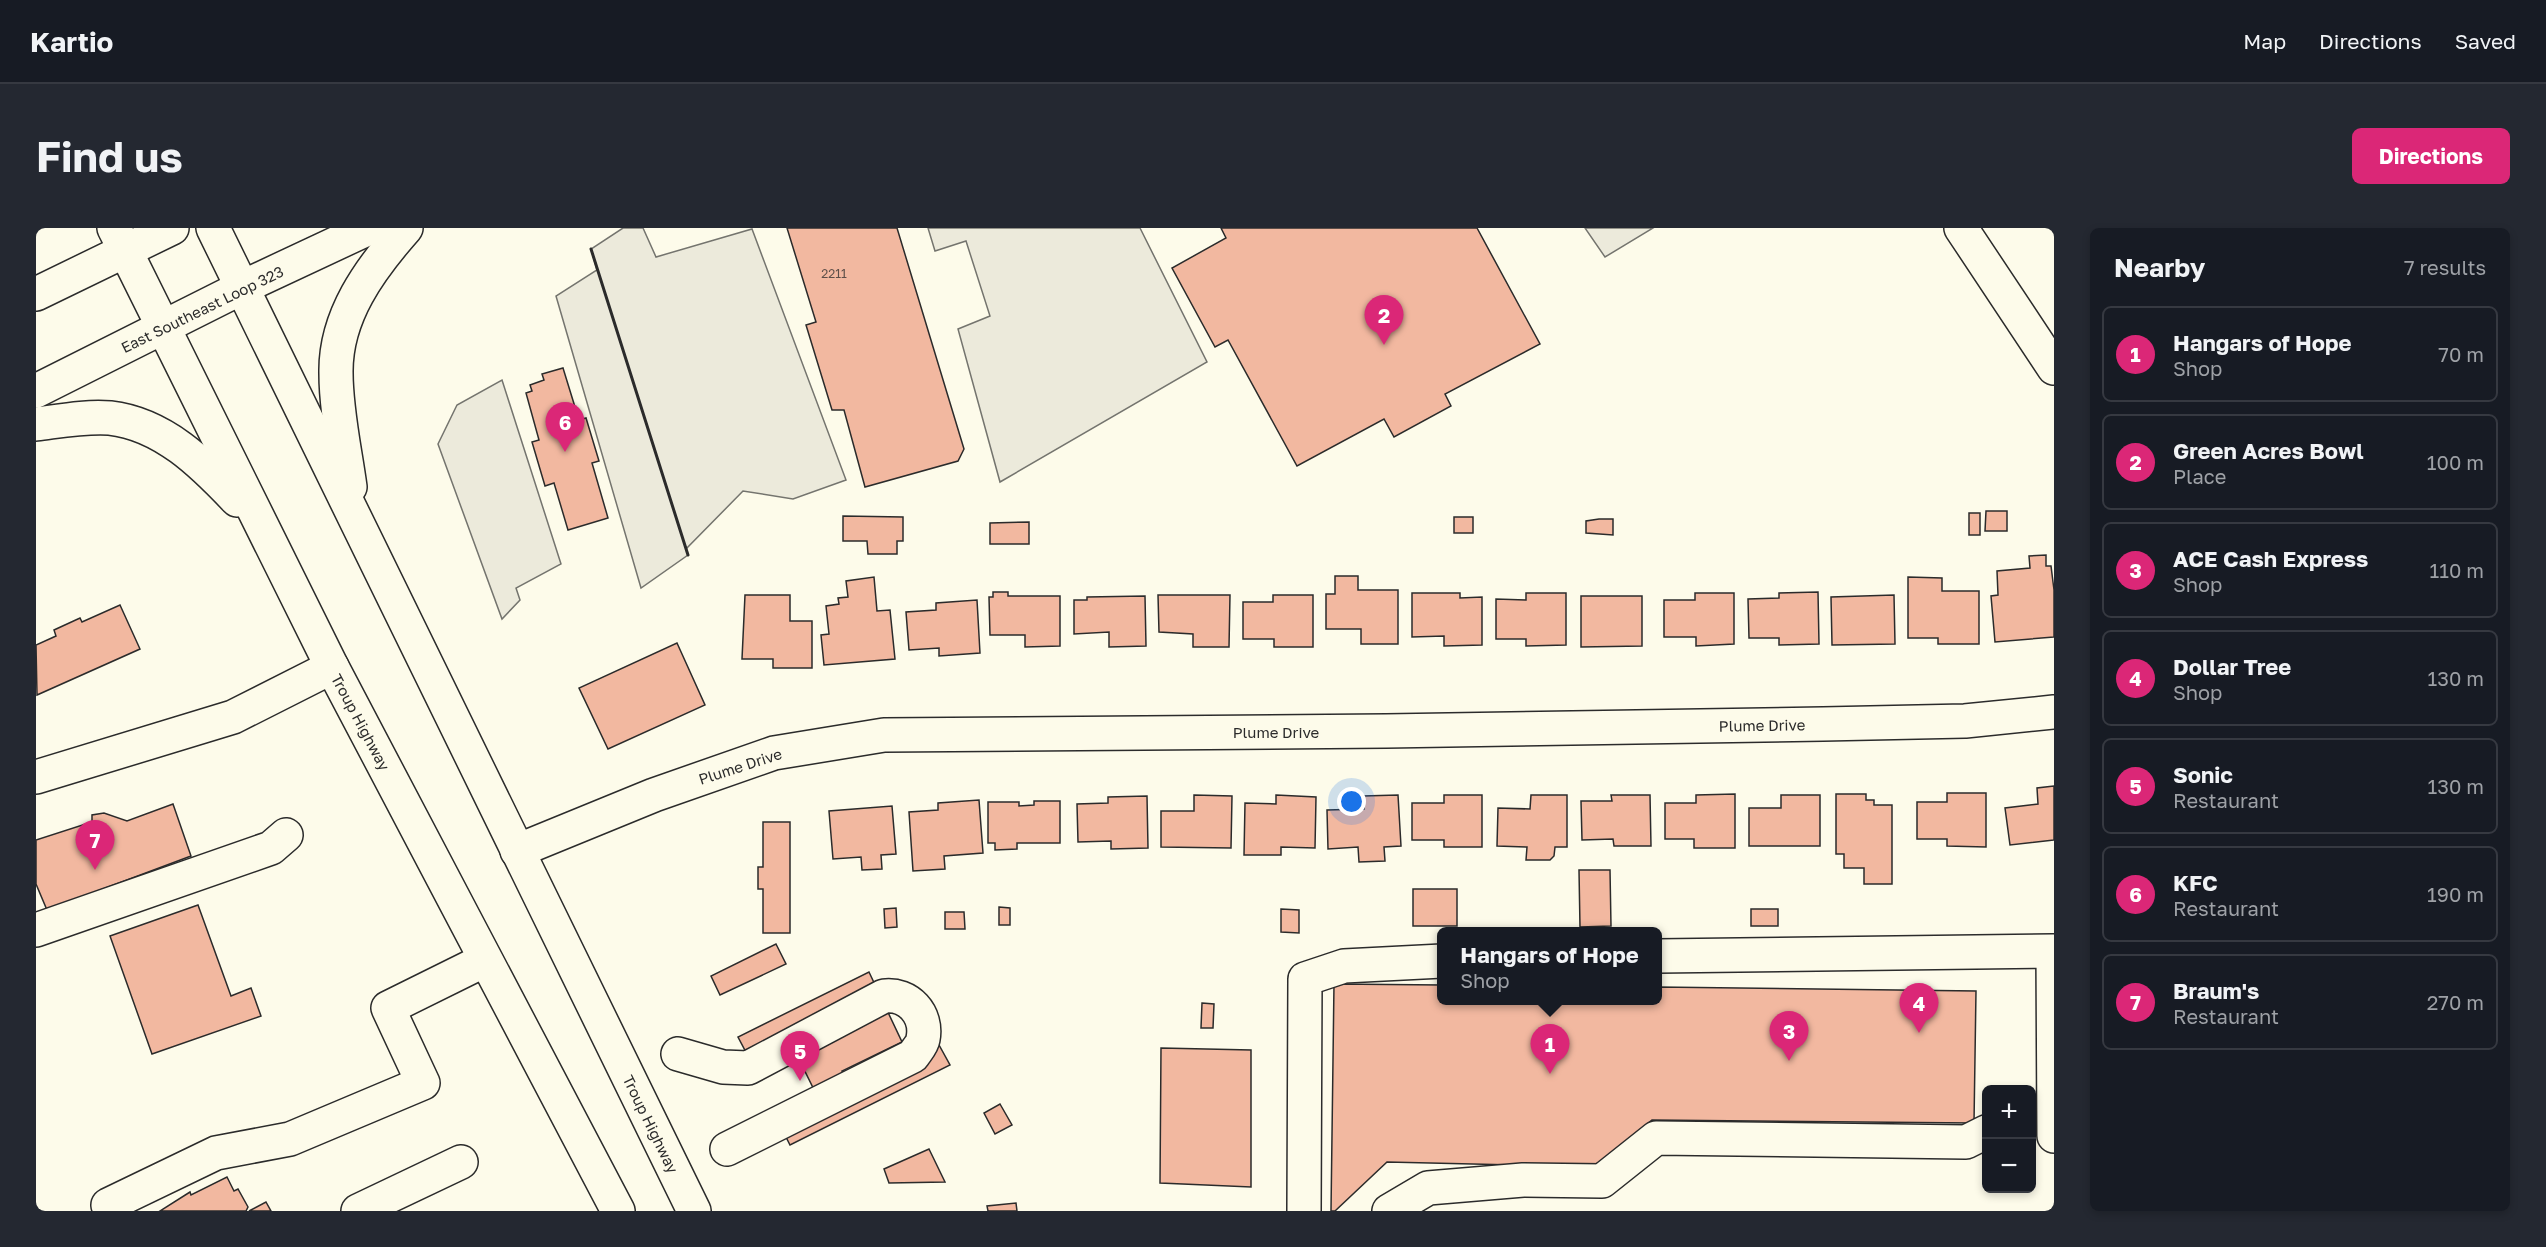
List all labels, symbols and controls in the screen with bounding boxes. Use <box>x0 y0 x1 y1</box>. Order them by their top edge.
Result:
text: Kartio <box>30 25 113 58</box>
text: Map <box>2243 28 2286 54</box>
text: Directions <box>2319 28 2422 54</box>
text: Saved <box>2455 28 2516 54</box>
button: Directions <box>2352 128 2510 184</box>
text: Find us <box>36 131 183 181</box>
text: Nearby <box>2114 252 2205 283</box>
text: 7 results <box>2404 255 2486 279</box>
street label: East Southeast Loop 323 <box>118 262 286 356</box>
house number: 2211 <box>821 266 847 281</box>
pin: 2 <box>1364 296 1404 345</box>
text: Hangars of Hope <box>2173 329 2352 356</box>
text: 1 <box>2130 342 2141 366</box>
text: 70 m <box>2438 342 2484 366</box>
text: Shop <box>2173 356 2222 380</box>
pin: 6 <box>546 402 584 452</box>
text: Green Acres Bowl <box>2173 437 2364 464</box>
text: 2 <box>2129 450 2142 474</box>
text: 100 m <box>2427 450 2484 474</box>
text: Place <box>2173 464 2226 488</box>
text: ACE Cash Express <box>2173 545 2368 572</box>
text: 3 <box>2129 558 2142 582</box>
text: 110 m <box>2430 558 2484 582</box>
text: Shop <box>2173 572 2222 596</box>
text: Dollar Tree <box>2173 653 2291 680</box>
text: 4 <box>2129 666 2142 690</box>
text: 130 m <box>2428 666 2484 690</box>
street label: Troup Highway <box>328 671 394 774</box>
text: Shop <box>2173 680 2222 704</box>
street label: Plume Drive <box>1719 715 1806 735</box>
street label: Plume Drive <box>1233 723 1320 741</box>
street label: Plume Drive <box>696 744 784 788</box>
text: Sonic <box>2173 761 2233 788</box>
text: 5 <box>2129 774 2142 798</box>
text: 130 m <box>2428 774 2484 798</box>
your location <box>1337 787 1366 816</box>
text: Restaurant <box>2173 788 2279 812</box>
pin: 7 <box>76 820 114 870</box>
text: KFC <box>2173 869 2218 896</box>
text: 6 <box>2129 882 2142 906</box>
text: 190 m <box>2427 882 2484 906</box>
text: Restaurant <box>2173 896 2279 920</box>
popup <box>1437 927 1662 1005</box>
text: Hangars of Hope <box>1460 941 1639 968</box>
text: Shop <box>1460 968 1510 992</box>
text: Braum's <box>2173 977 2259 1004</box>
pin: 4 <box>1900 984 1938 1033</box>
text: 7 <box>2130 990 2141 1014</box>
text: 270 m <box>2427 990 2484 1014</box>
text: Restaurant <box>2173 1004 2279 1028</box>
pin: 3 <box>1770 1012 1808 1061</box>
pin: 1 <box>1530 1024 1570 1074</box>
pin: 5 <box>780 1032 819 1081</box>
street label: Troup Highway <box>619 1072 683 1176</box>
map controls <box>1982 1085 2036 1193</box>
button: + <box>1982 1085 2036 1139</box>
button: − <box>1982 1139 2036 1193</box>

